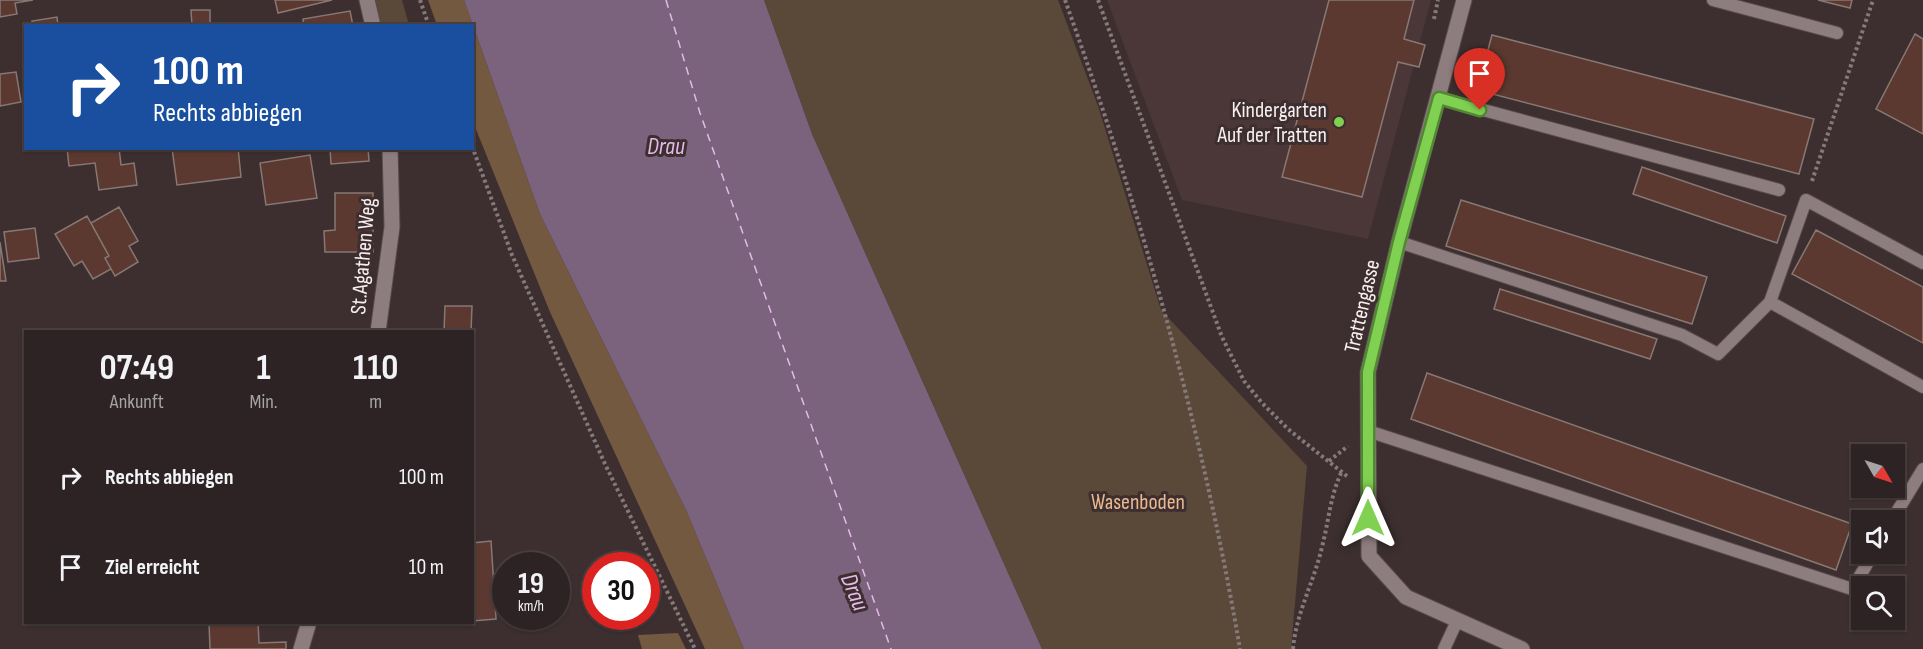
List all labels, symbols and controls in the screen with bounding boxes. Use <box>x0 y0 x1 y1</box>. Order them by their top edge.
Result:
text: 100 m <box>153 46 244 97</box>
icon: right <box>54 48 132 126</box>
pin <box>1454 48 1505 110</box>
icon: arrive <box>1463 57 1496 90</box>
text: Rechts abbiegen <box>153 97 302 129</box>
place label: Kindergarten Auf der Tratten <box>1216 97 1327 149</box>
marker: Kindergarten Auf der Tratten <box>1332 115 1346 129</box>
water label: Drau <box>647 132 685 161</box>
street label: St.Agathen Weg <box>345 197 382 316</box>
street label: Trattengasse <box>1339 257 1386 355</box>
text: 07:49 <box>100 347 174 390</box>
text: 1 <box>256 347 271 390</box>
text: 110 <box>353 347 398 390</box>
text: Ankunft <box>110 390 164 414</box>
text: Min. <box>250 390 278 414</box>
text: m <box>369 390 382 414</box>
north arrow <box>1851 444 1905 498</box>
map controls <box>1851 444 1905 630</box>
icon: right <box>54 461 87 494</box>
text: Rechts abbiegen <box>105 464 234 491</box>
text: 100 m <box>399 464 444 491</box>
position arrow <box>1336 486 1400 550</box>
park label: Wasenboden <box>1091 489 1185 516</box>
button: sound <box>1851 510 1905 564</box>
icon: arrive <box>54 551 87 584</box>
speed limit sign: 30 <box>582 552 660 630</box>
text: Ziel erreicht <box>105 554 200 581</box>
text: 10 m <box>409 554 444 581</box>
text: 19 <box>518 566 544 602</box>
water label: Drau <box>834 569 875 615</box>
button: search <box>1851 576 1905 630</box>
text: km/h <box>518 597 544 616</box>

